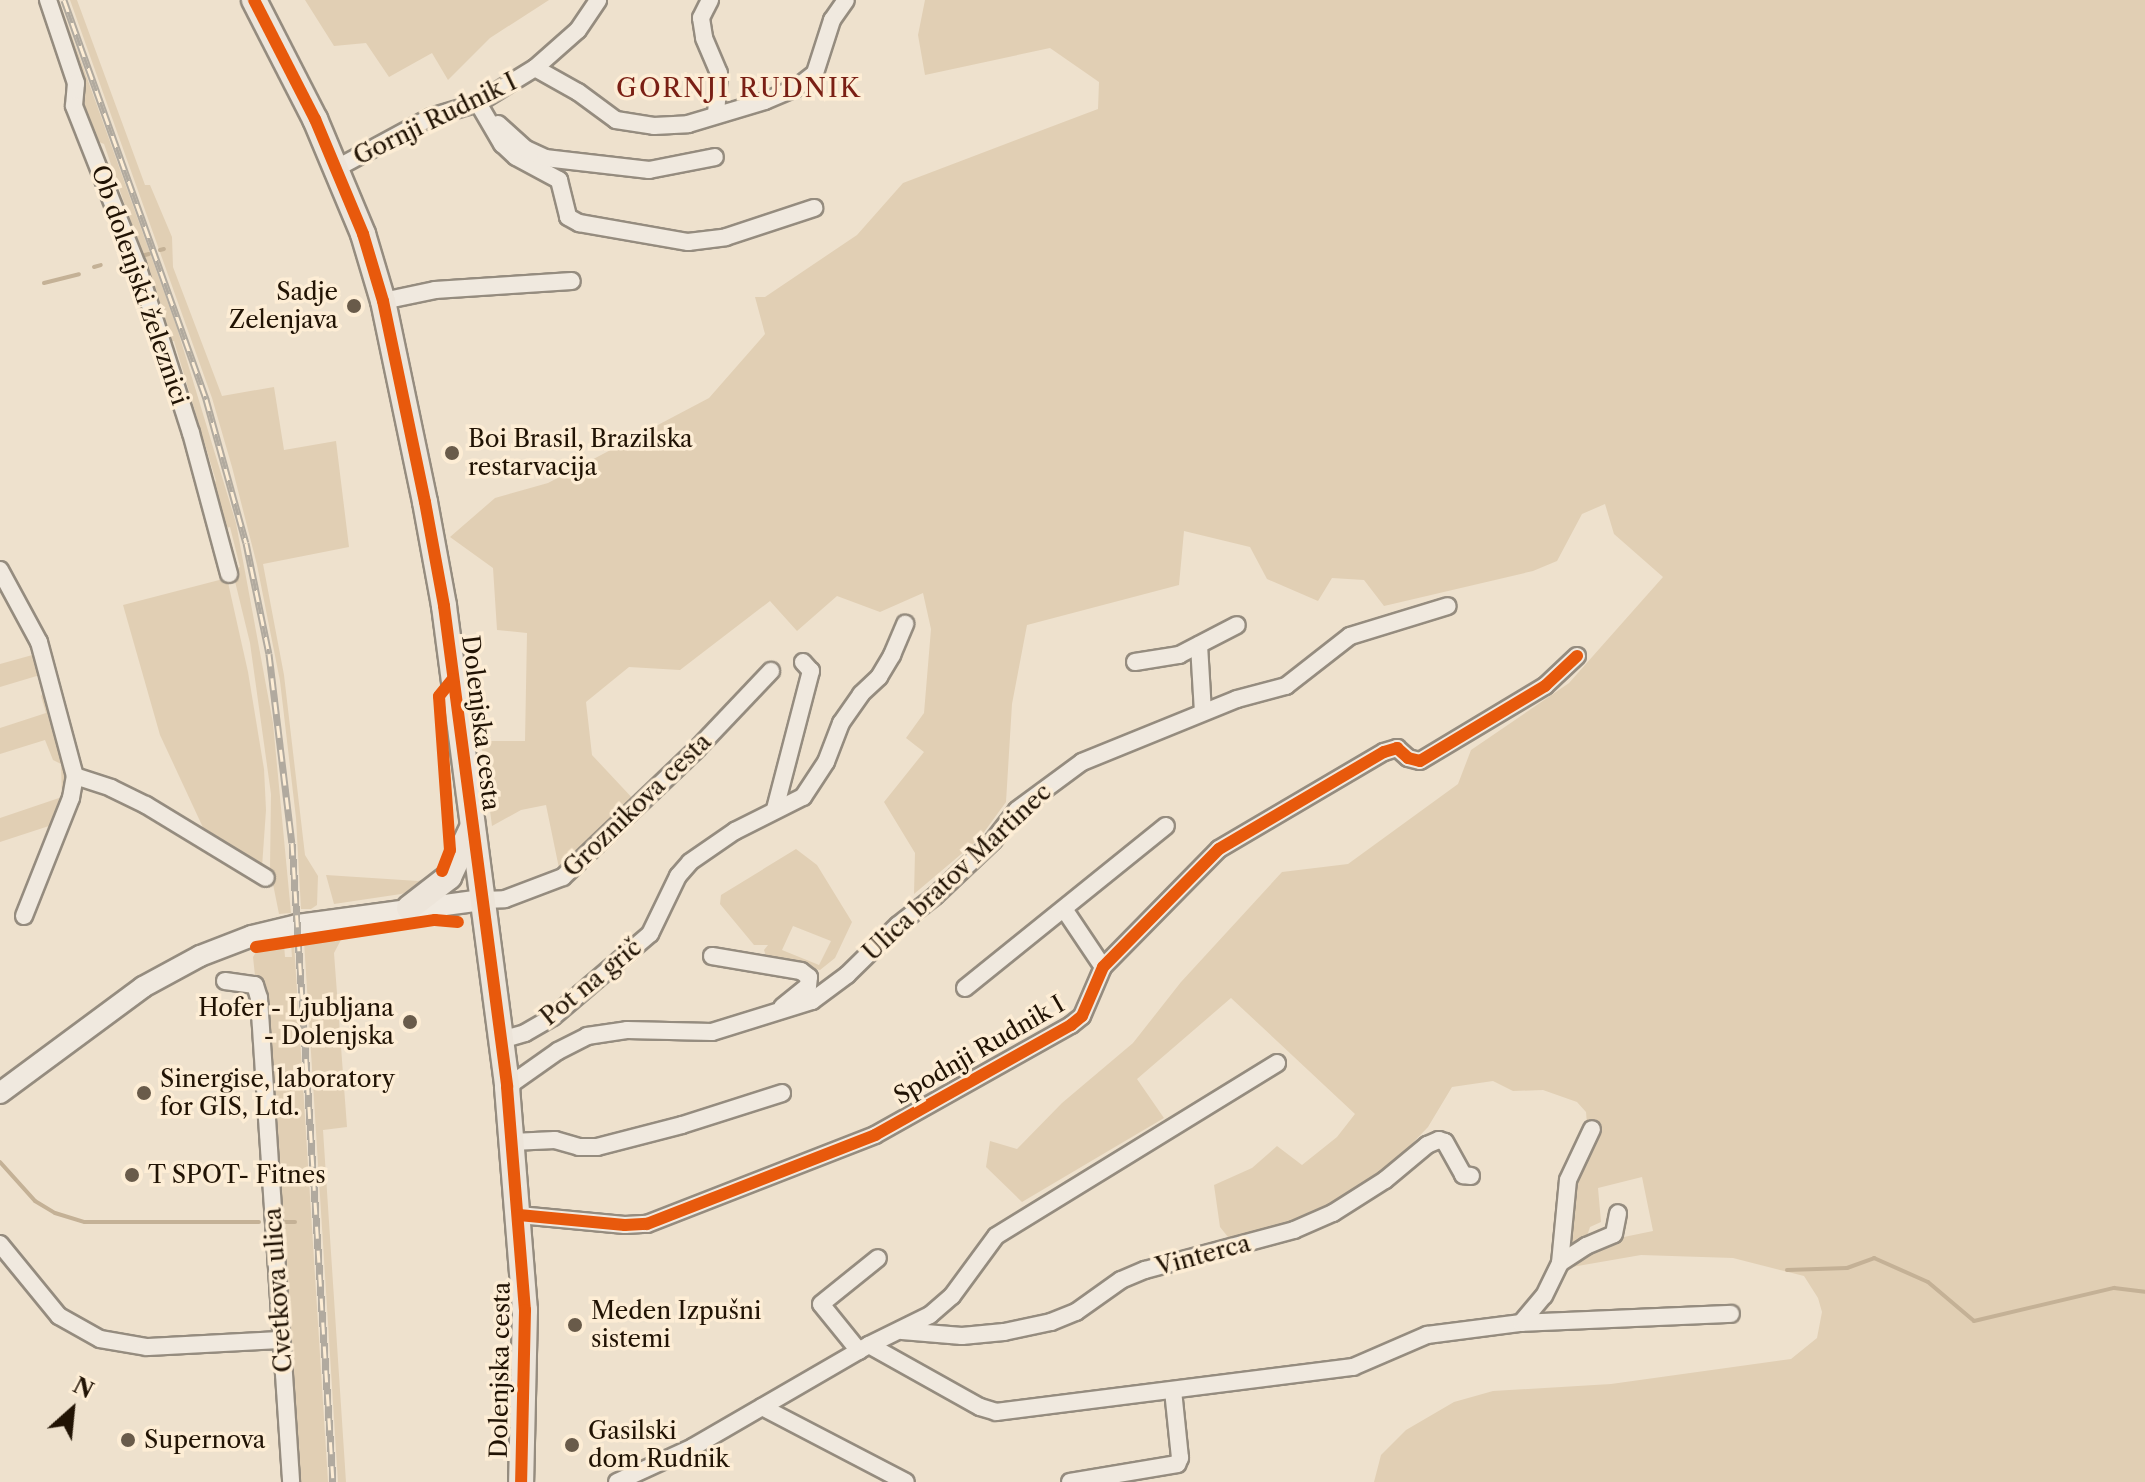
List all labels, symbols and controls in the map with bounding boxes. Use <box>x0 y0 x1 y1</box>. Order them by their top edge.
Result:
street label: Gornji Rudnik I <box>349 67 521 171</box>
district label: GORNJI RUDNIK <box>616 73 862 105</box>
street label: Ob dolenjski železnici <box>85 161 195 409</box>
place label: Sadje Zelenjava <box>229 278 338 334</box>
marker: Sadje Zelenjava <box>345 297 363 315</box>
place label: Boi Brasil, Brazilska restarvacija <box>468 425 693 481</box>
marker: Boi Brasil, Brazilska restarvacija <box>443 444 461 462</box>
street label: Dolenjska cesta <box>456 633 506 813</box>
street label: Groznikova cesta <box>557 727 717 883</box>
street label: Ulica bratov Martinec <box>857 777 1057 967</box>
street label: Pot na grič <box>535 932 647 1032</box>
street label: Spodnji Rudnik I <box>888 989 1070 1111</box>
place label: Hofer - Ljubljana - Dolenjska <box>198 994 394 1050</box>
marker: Hofer - Ljubljana - Dolenjska <box>401 1013 419 1031</box>
place label: Sinergise, laboratory for GIS, Ltd. <box>160 1065 395 1121</box>
marker: Sinergise, laboratory for GIS, Ltd. <box>135 1084 153 1102</box>
place label: T SPOT- Fitnes <box>148 1161 326 1189</box>
marker: T SPOT- Fitnes <box>123 1166 141 1184</box>
street label: Cvetkova ulica <box>258 1206 298 1374</box>
street label: Vinterca <box>1153 1229 1253 1281</box>
street label: Dolenjska cesta <box>484 1281 516 1459</box>
place label: Meden Izpušni sistemi <box>591 1297 761 1353</box>
marker: Meden Izpušni sistemi <box>566 1316 584 1334</box>
north arrow <box>32 1370 112 1450</box>
text: N <box>68 1372 98 1405</box>
place label: Gasilski dom Rudnik <box>588 1417 729 1473</box>
place label: Supernova <box>144 1426 266 1454</box>
marker: Supernova <box>119 1431 137 1449</box>
marker: Gasilski dom Rudnik <box>563 1436 581 1454</box>

